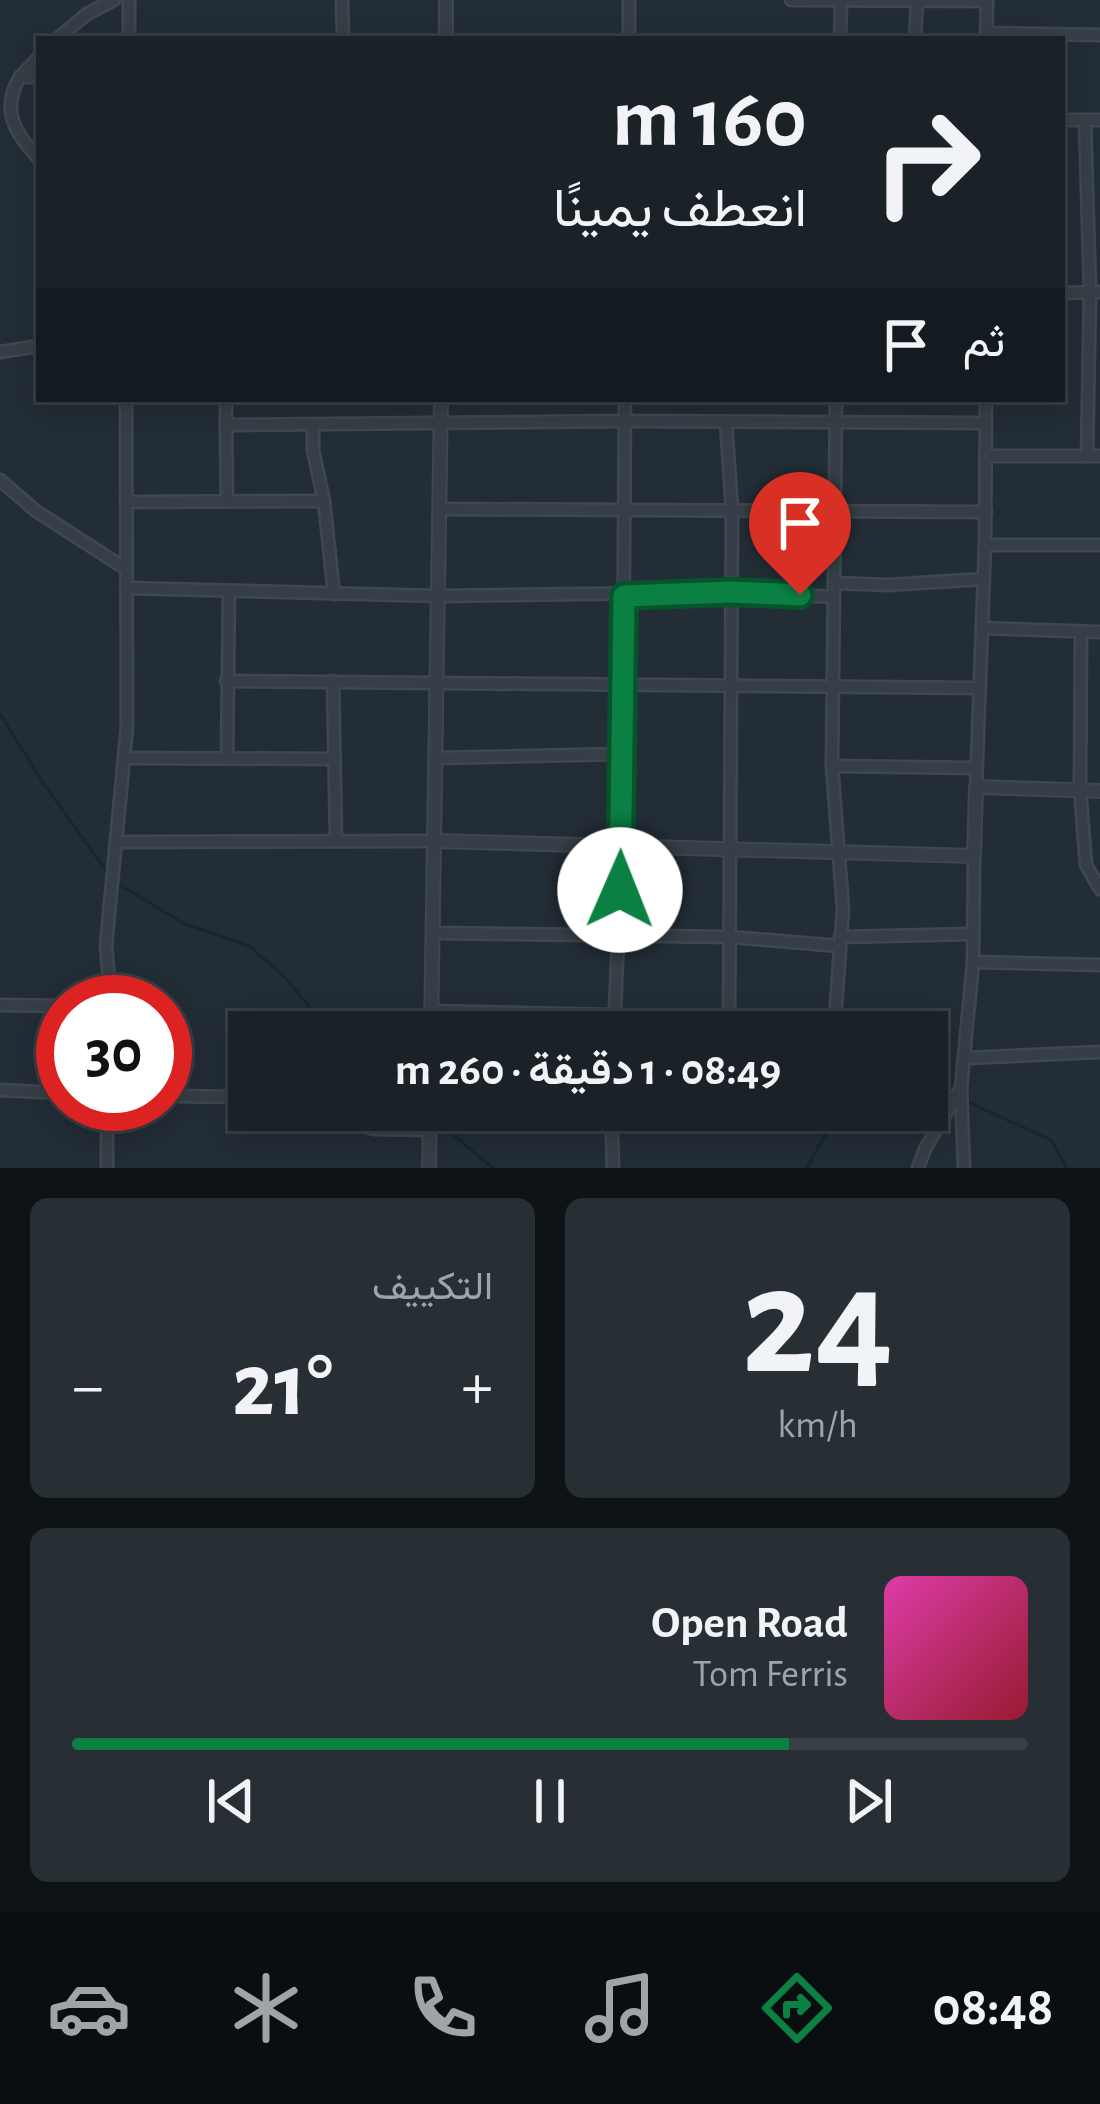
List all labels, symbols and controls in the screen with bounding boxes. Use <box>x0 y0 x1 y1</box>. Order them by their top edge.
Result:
text: 160 m <box>612 78 807 162</box>
icon: right <box>849 84 1005 240</box>
text: انعطف يمينًا <box>553 183 807 237</box>
icon: arrive <box>873 312 939 378</box>
text: ثم <box>963 320 1005 365</box>
pin <box>749 472 851 595</box>
icon: arrive <box>767 490 833 556</box>
position arrow <box>557 827 683 953</box>
speed limit sign: 30 <box>36 975 192 1131</box>
text: 08:49 · 1 دقيقة · 260 m <box>395 1048 781 1093</box>
text: 24 <box>742 1246 893 1402</box>
text: التكييف <box>372 1268 493 1307</box>
text: 21° <box>232 1342 333 1432</box>
text: − <box>72 1354 104 1420</box>
text: + <box>461 1354 493 1420</box>
text: km/h <box>777 1406 858 1445</box>
text: Open Road <box>651 1601 848 1646</box>
text: Tom Ferris <box>693 1655 848 1694</box>
icon: previous <box>198 1768 264 1834</box>
icon: pause <box>517 1768 583 1834</box>
icon: next <box>836 1768 902 1834</box>
icon: car <box>47 1966 131 2050</box>
icon: climate <box>224 1966 308 2050</box>
icon: phone <box>401 1966 485 2050</box>
icon: music <box>578 1966 662 2050</box>
icon: directions <box>755 1966 839 2050</box>
text: 08:48 <box>933 1981 1053 2035</box>

